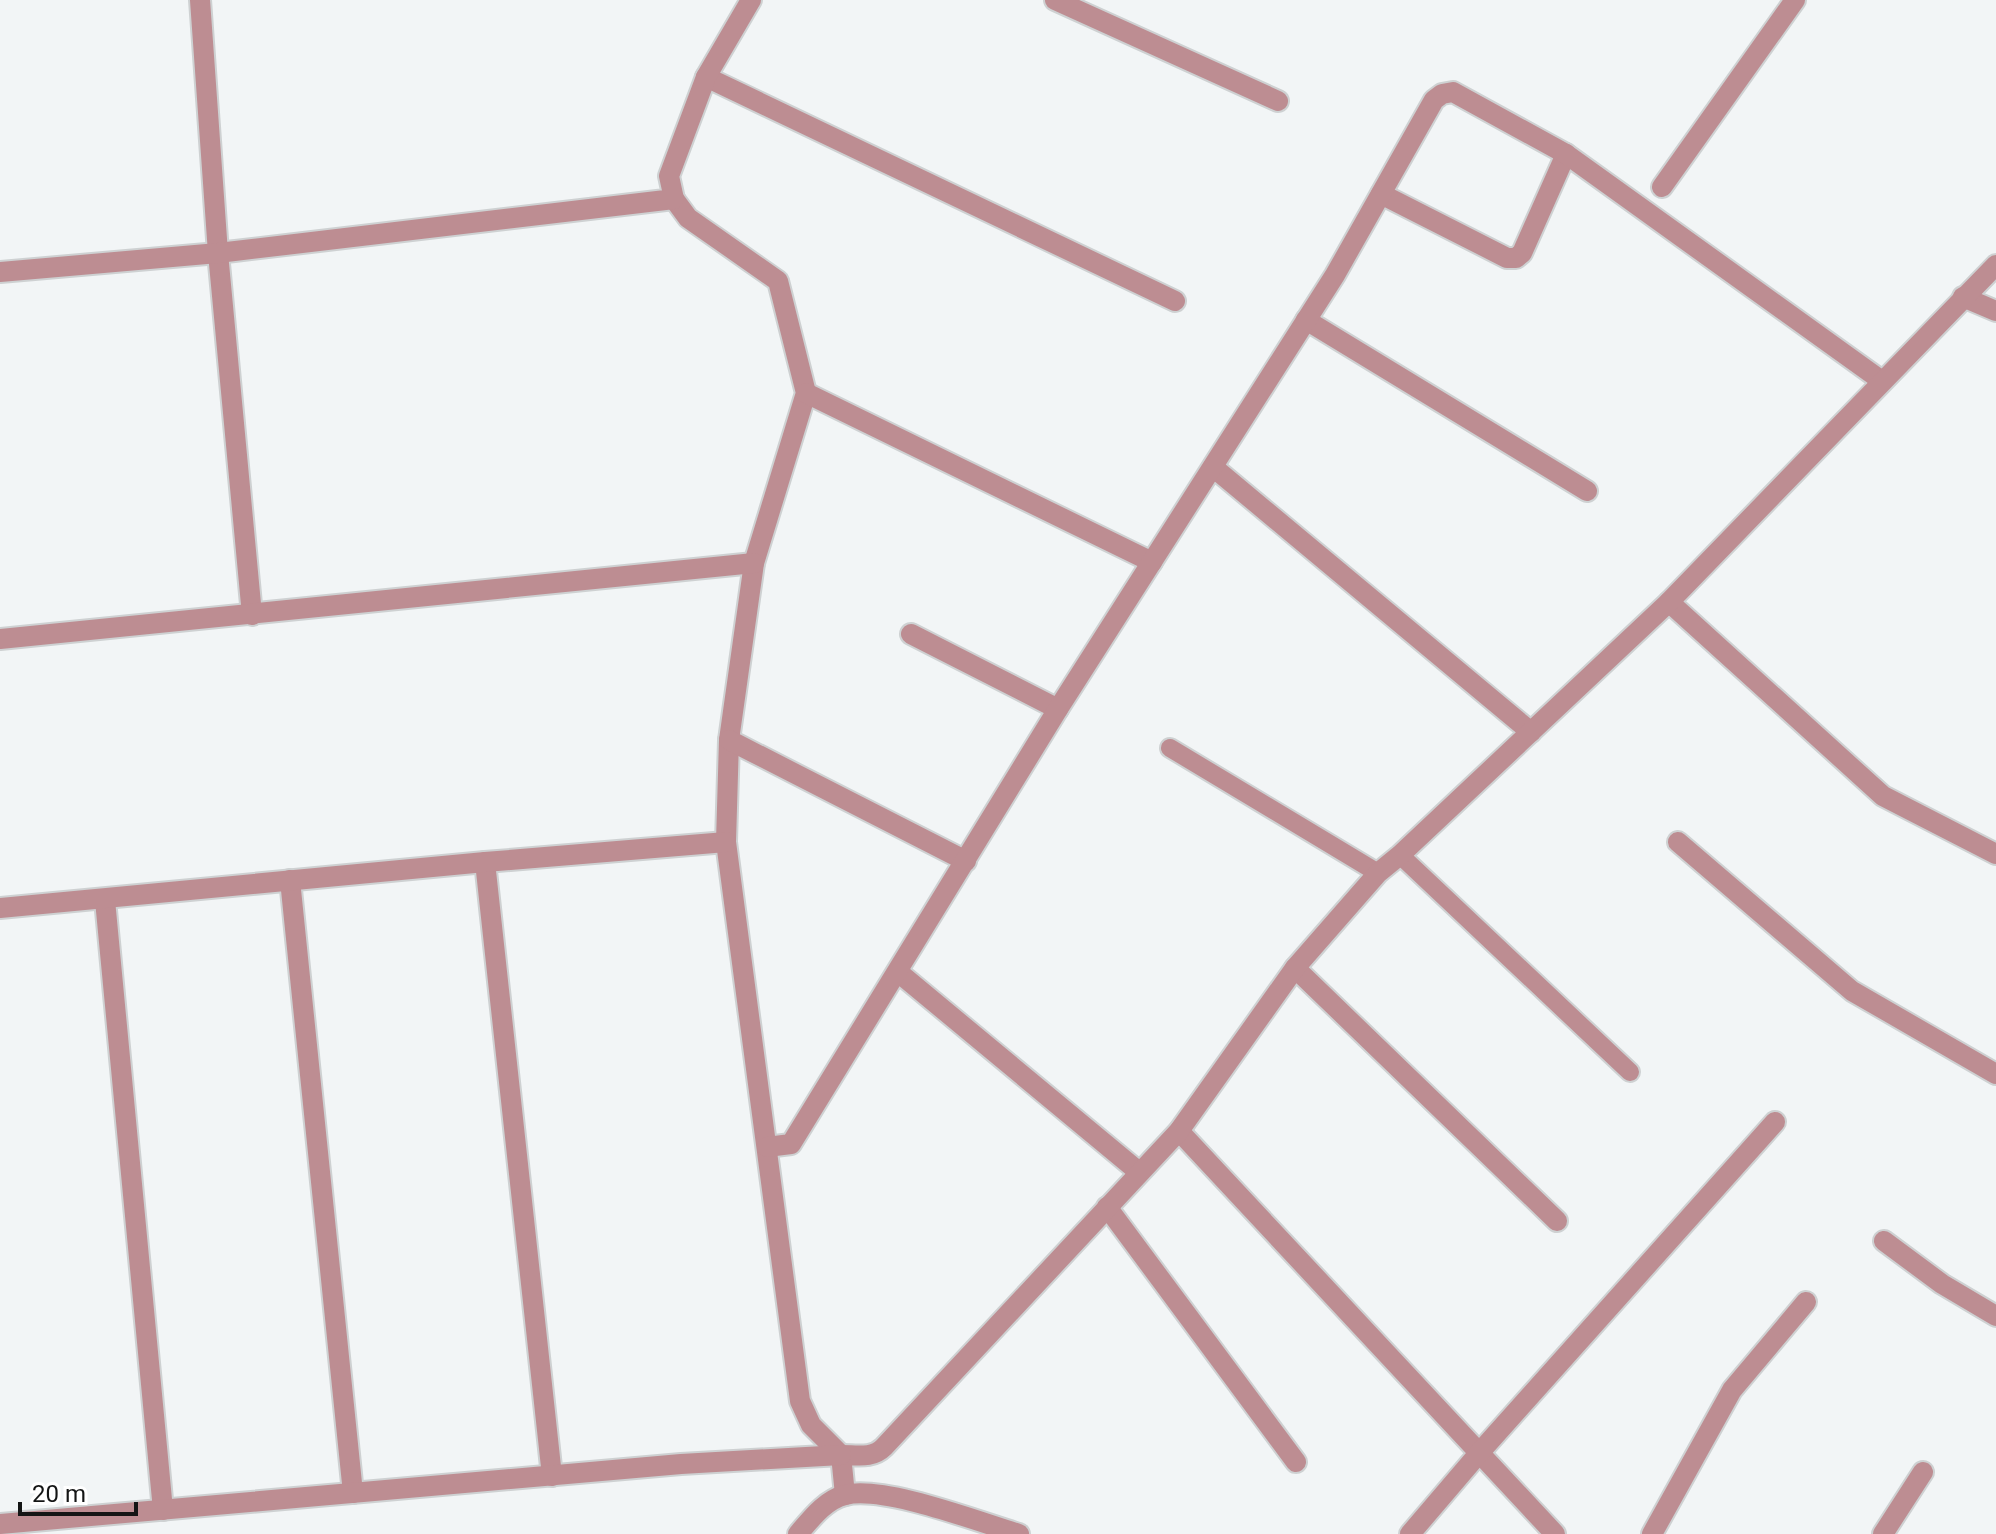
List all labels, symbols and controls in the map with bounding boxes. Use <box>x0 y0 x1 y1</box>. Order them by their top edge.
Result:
scale bar <box>20 1466 136 1516</box>
text: 20 m <box>32 1480 86 1508</box>

